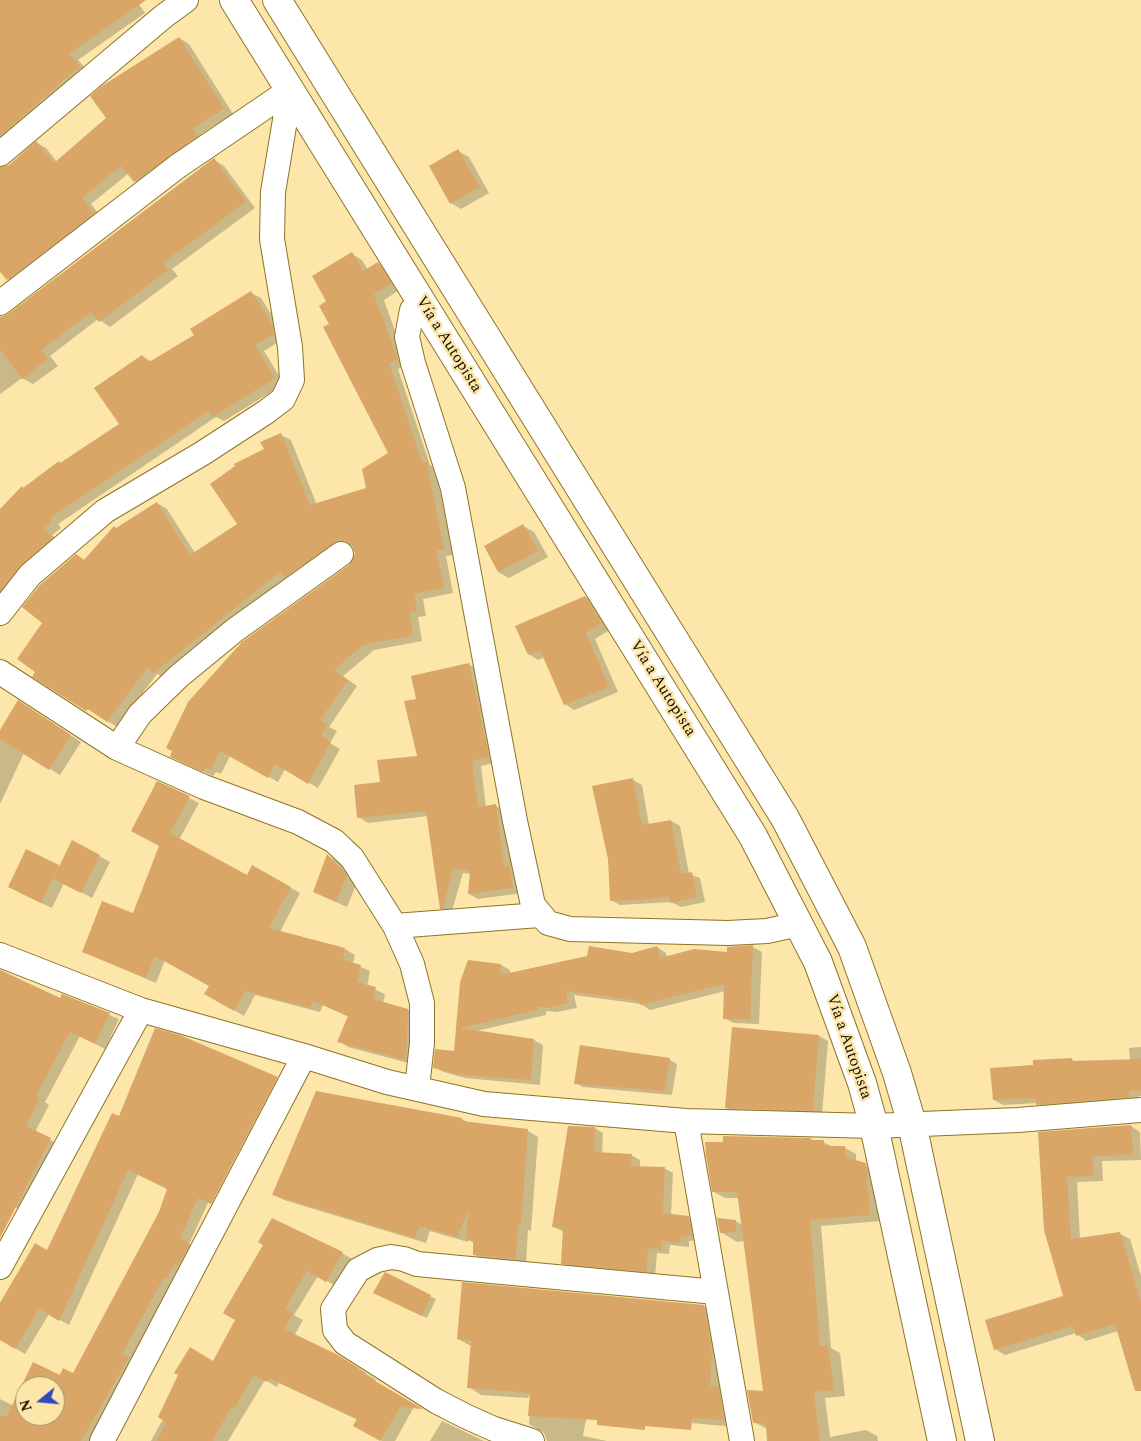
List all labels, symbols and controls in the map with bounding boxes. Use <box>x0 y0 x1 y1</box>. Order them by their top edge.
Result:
street label: Vía a Autopista <box>411 293 485 397</box>
street label: Vía a Autopista <box>625 637 699 741</box>
street label: Vía a Autopista <box>821 992 875 1102</box>
north arrow <box>15 1376 65 1426</box>
text: N <box>14 1397 38 1414</box>

